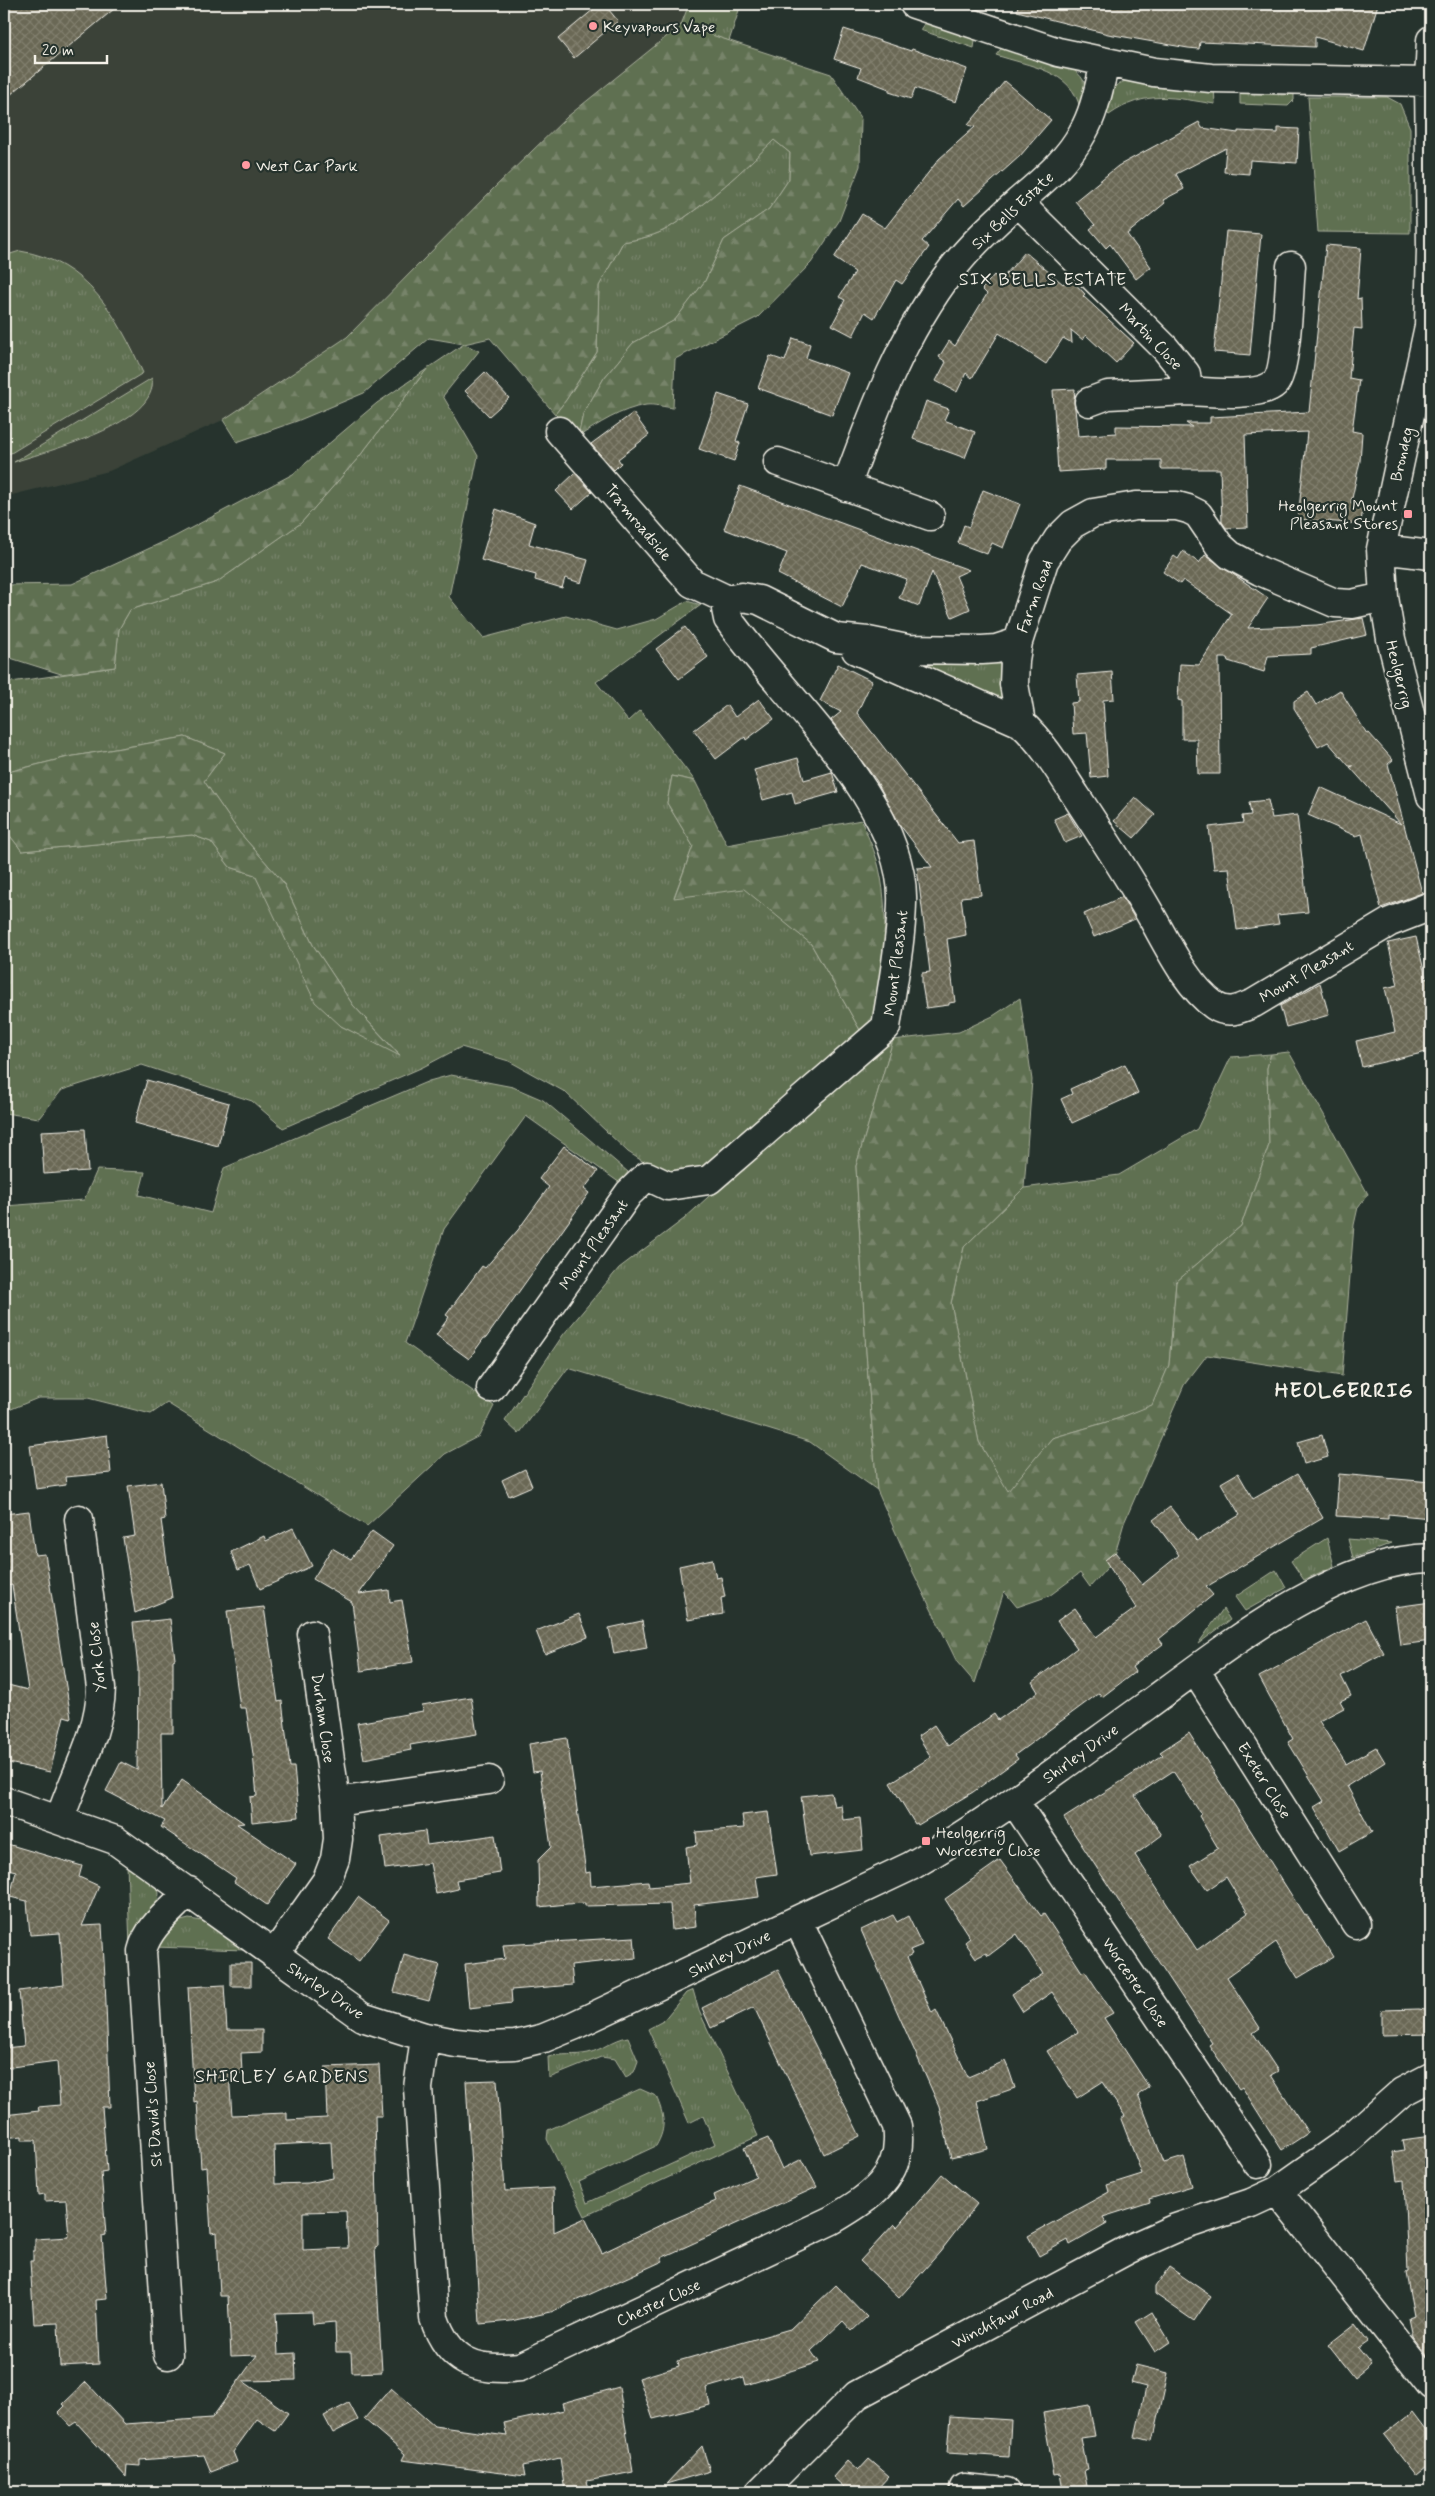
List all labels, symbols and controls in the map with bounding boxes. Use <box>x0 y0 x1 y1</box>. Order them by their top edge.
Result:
place label: Keyvapours Vape <box>603 17 715 38</box>
marker: Keyvapours Vape <box>587 20 599 32</box>
scale bar <box>35 32 108 64</box>
text: 20 m <box>42 41 74 61</box>
place label: West Car Park <box>256 156 358 177</box>
marker: West Car Park <box>240 159 252 171</box>
street label: Six Bells Estate <box>967 167 1059 255</box>
district label: SIX BELLS ESTATE <box>959 268 1127 292</box>
street label: Martin Close <box>1113 299 1187 375</box>
street label: Brondeg <box>1386 425 1420 484</box>
street label: Tramroadside <box>599 480 677 566</box>
place label: Heolgerrig Mount Pleasant Stores <box>1278 496 1398 535</box>
marker: Heolgerrig Mount Pleasant Stores <box>1402 508 1414 520</box>
street label: Farm Road <box>1012 557 1058 636</box>
street label: Heolgerrig <box>1379 638 1417 711</box>
street label: Mount Pleasant <box>880 909 913 1017</box>
street label: Mount Pleasant <box>1256 936 1358 1009</box>
street label: Mount Pleasant <box>555 1195 633 1295</box>
district label: HEOLGERRIG <box>1275 1377 1413 1405</box>
street label: York Close <box>83 1621 112 1693</box>
street label: Durham Close <box>306 1672 339 1764</box>
street label: Shirley Drive <box>1039 1720 1123 1789</box>
street label: Exeter Close <box>1232 1739 1296 1823</box>
place label: Heolgerrig Worcester Close <box>936 1823 1040 1862</box>
marker: Heolgerrig Worcester Close <box>920 1835 932 1847</box>
street label: Shirley Drive <box>685 1925 774 1983</box>
street label: Worcester Close <box>1097 1934 1173 2032</box>
street label: Shirley Drive <box>282 1958 368 2025</box>
street label: St David's Close <box>139 2060 168 2168</box>
district label: SHIRLEY GARDENS <box>195 2065 369 2089</box>
street label: Chester Close <box>613 2275 704 2332</box>
street label: Winchfawr Road <box>948 2283 1057 2354</box>

